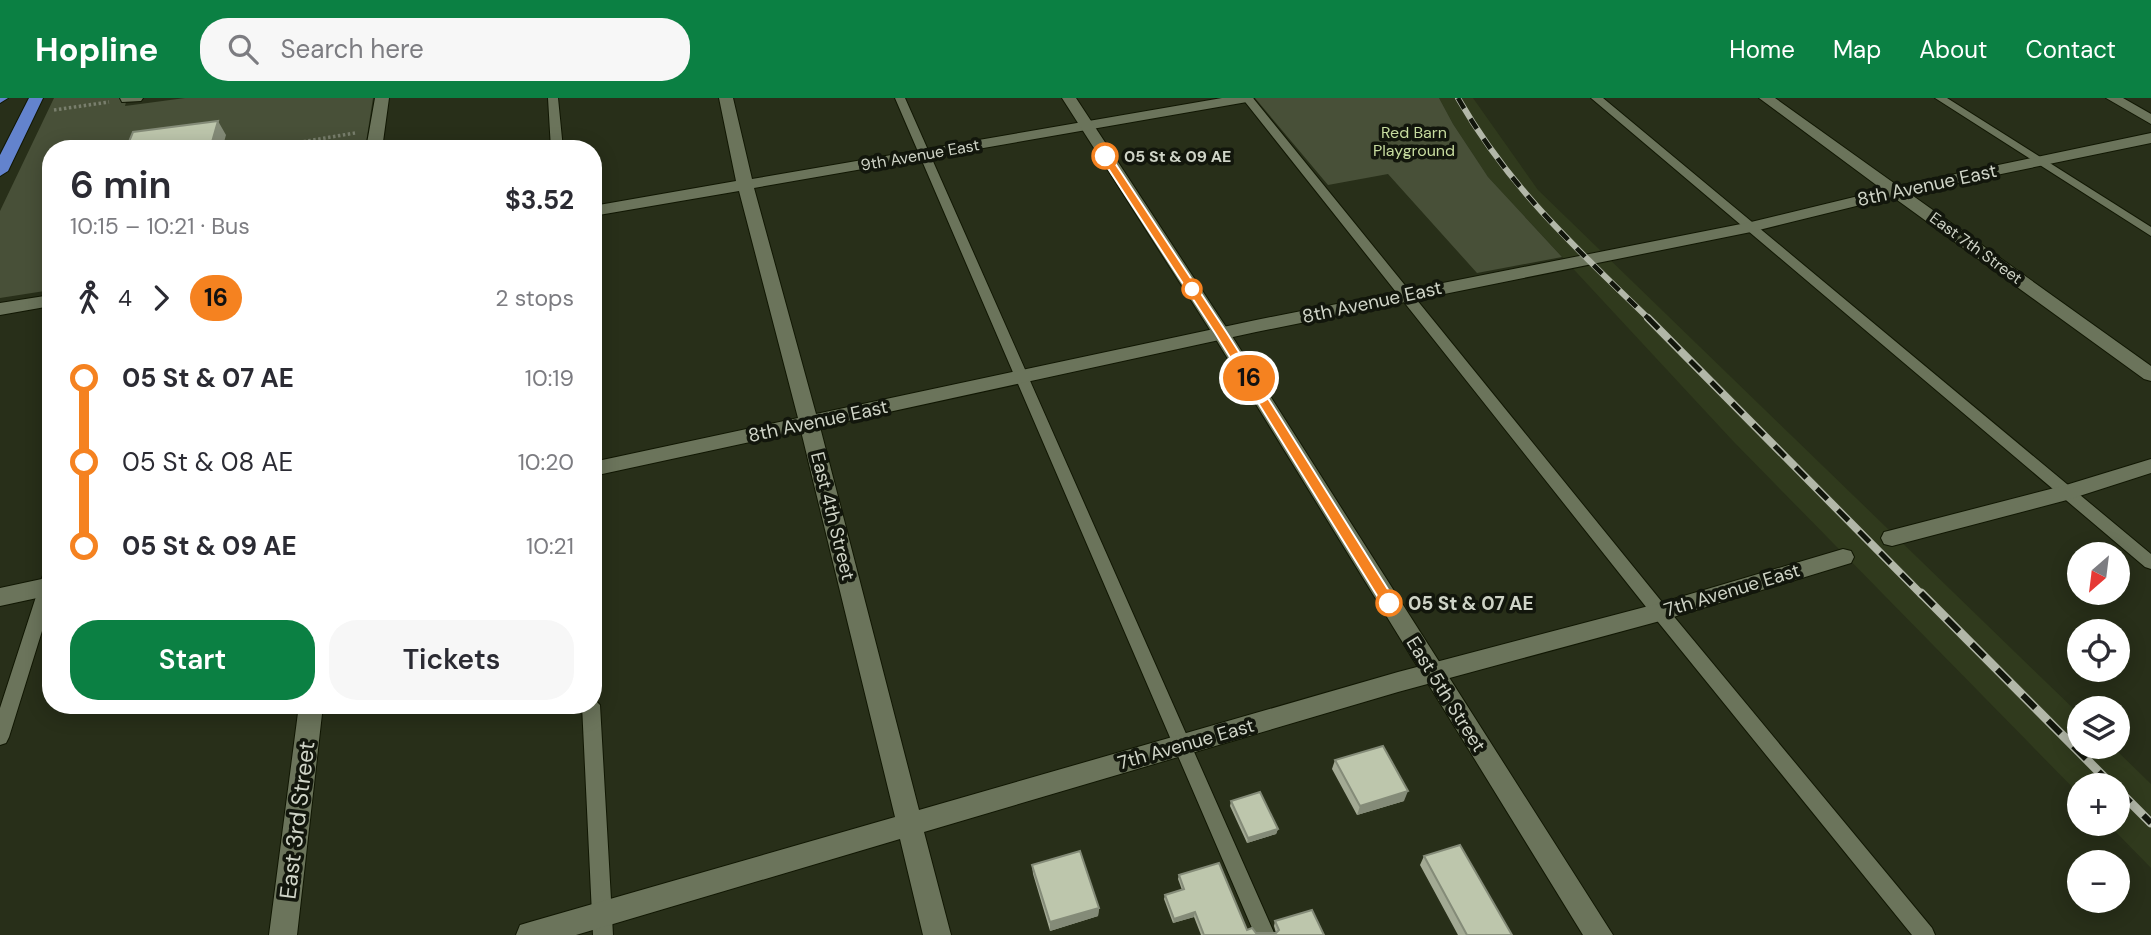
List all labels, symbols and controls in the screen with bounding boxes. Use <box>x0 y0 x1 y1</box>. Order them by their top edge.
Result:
search box <box>200 18 690 81</box>
text: Hopline <box>35 28 158 71</box>
icon: search <box>224 30 262 68</box>
text: Search here <box>280 32 424 66</box>
text: Home <box>1729 34 1795 65</box>
text: Map <box>1833 34 1881 65</box>
text: About <box>1919 34 1988 65</box>
text: Contact <box>2026 34 2116 65</box>
park label: Red Barn Playground <box>1373 122 1455 161</box>
street label: 9th Avenue East <box>859 134 981 176</box>
marker: 05 St & 09 AE <box>1092 143 1118 169</box>
place label: 05 St & 09 AE <box>1124 146 1231 167</box>
street label: 8th Avenue East <box>1855 158 1999 212</box>
text: 6 min <box>70 160 172 210</box>
text: $3.52 <box>505 183 574 217</box>
street label: East 7th Street <box>1926 207 2026 289</box>
text: 10:15 – 10:21 · Bus <box>70 211 250 241</box>
street label: 8th Avenue East <box>1300 275 1444 329</box>
icon: walk <box>70 279 108 317</box>
icon: forward <box>142 279 180 317</box>
unlabelled marker <box>1182 279 1202 299</box>
text: 16 <box>204 282 228 313</box>
text: 4 <box>118 283 132 313</box>
text: 2 stops <box>495 283 574 313</box>
line badge: 16 <box>1218 355 1280 401</box>
text: 05 St & 07 AE <box>122 361 294 395</box>
text: 16 <box>1237 362 1261 393</box>
text: 10:19 <box>525 363 574 393</box>
street label: 8th Avenue East <box>746 394 890 448</box>
text: 05 St & 08 AE <box>122 445 293 479</box>
text: 10:20 <box>518 447 574 477</box>
street label: East 4th Street <box>805 449 861 583</box>
text: 05 St & 09 AE <box>122 529 297 563</box>
text: 10:21 <box>526 531 574 561</box>
north arrow <box>2067 542 2130 606</box>
map controls <box>2067 542 2130 913</box>
street label: 7th Avenue East <box>1661 557 1803 623</box>
marker: 05 St & 07 AE <box>1376 590 1402 616</box>
place label: 05 St & 07 AE <box>1408 591 1534 616</box>
button: locate <box>2067 619 2130 682</box>
button: Start <box>70 620 315 700</box>
button: Tickets <box>329 620 574 700</box>
street label: East 5th Street <box>1401 632 1491 756</box>
button: layers <box>2067 696 2130 759</box>
street label: 7th Avenue East <box>1115 713 1257 775</box>
street label: East 3rd Street <box>272 739 322 901</box>
button: + <box>2067 773 2130 836</box>
button: − <box>2067 850 2130 913</box>

